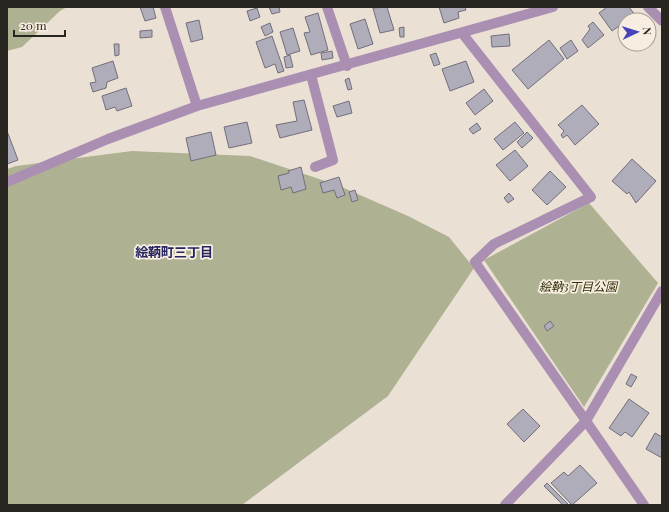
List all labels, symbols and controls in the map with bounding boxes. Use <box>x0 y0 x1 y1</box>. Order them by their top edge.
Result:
scale bar <box>14 12 65 38</box>
north arrow <box>617 12 657 52</box>
text: 20 m <box>20 17 47 33</box>
text: N <box>640 27 655 36</box>
district label: 絵鞆町三丁目 <box>135 243 213 260</box>
park label: 絵靹3丁目公園 <box>539 278 619 294</box>

